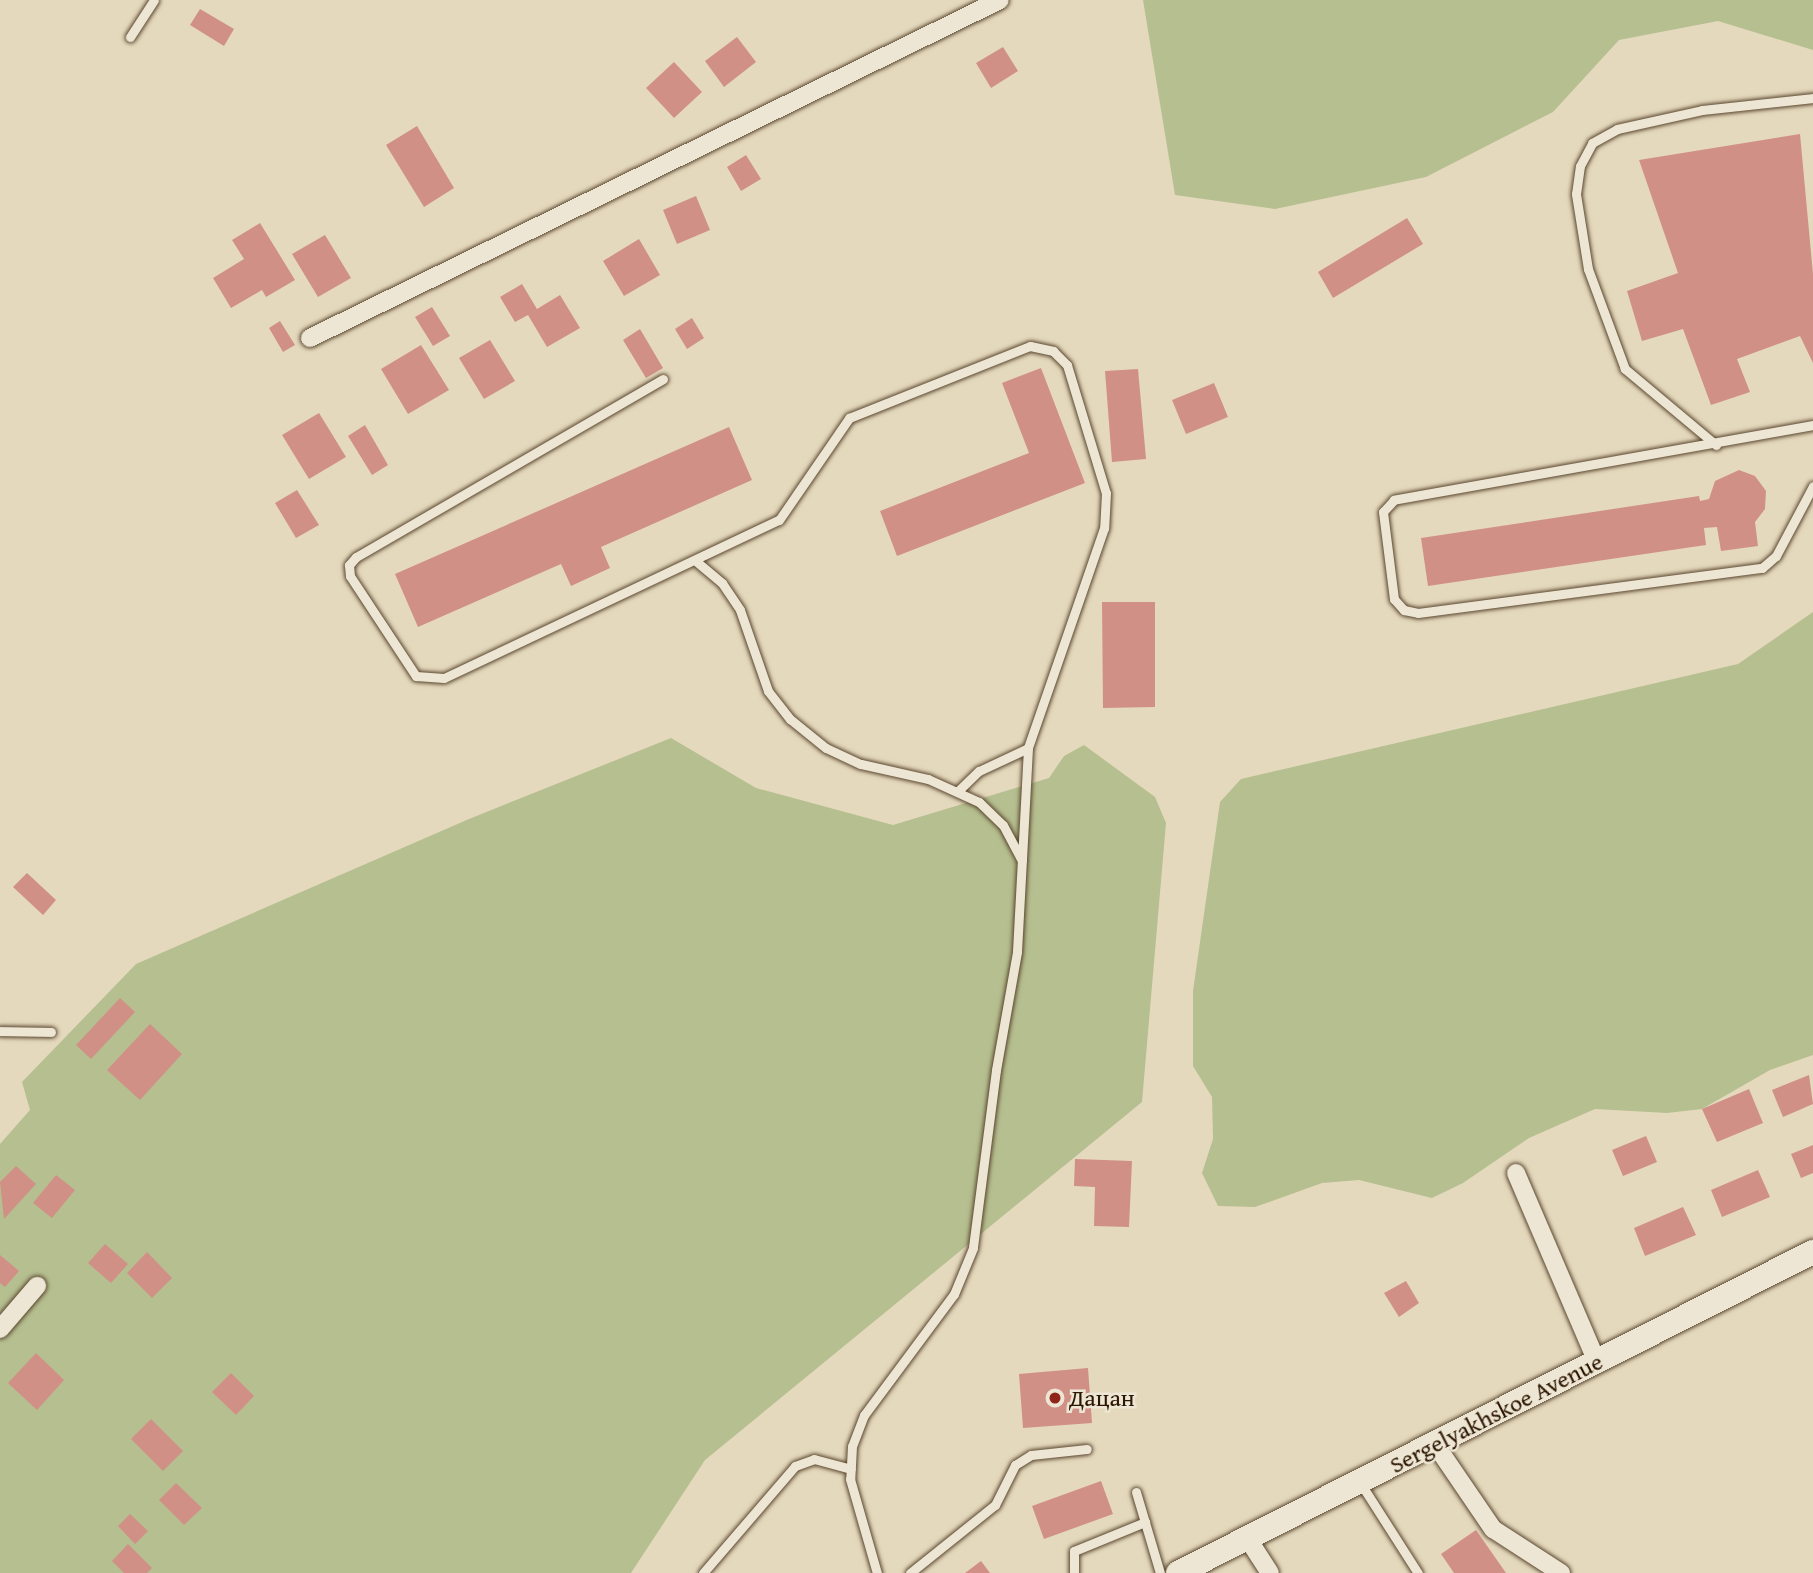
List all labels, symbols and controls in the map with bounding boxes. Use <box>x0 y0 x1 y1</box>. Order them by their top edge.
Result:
street label: Sergelyakhskoe Avenue <box>1385 1347 1607 1479</box>
place label: Дацан <box>1069 1384 1135 1412</box>
marker: Дацан <box>1047 1390 1063 1406</box>

